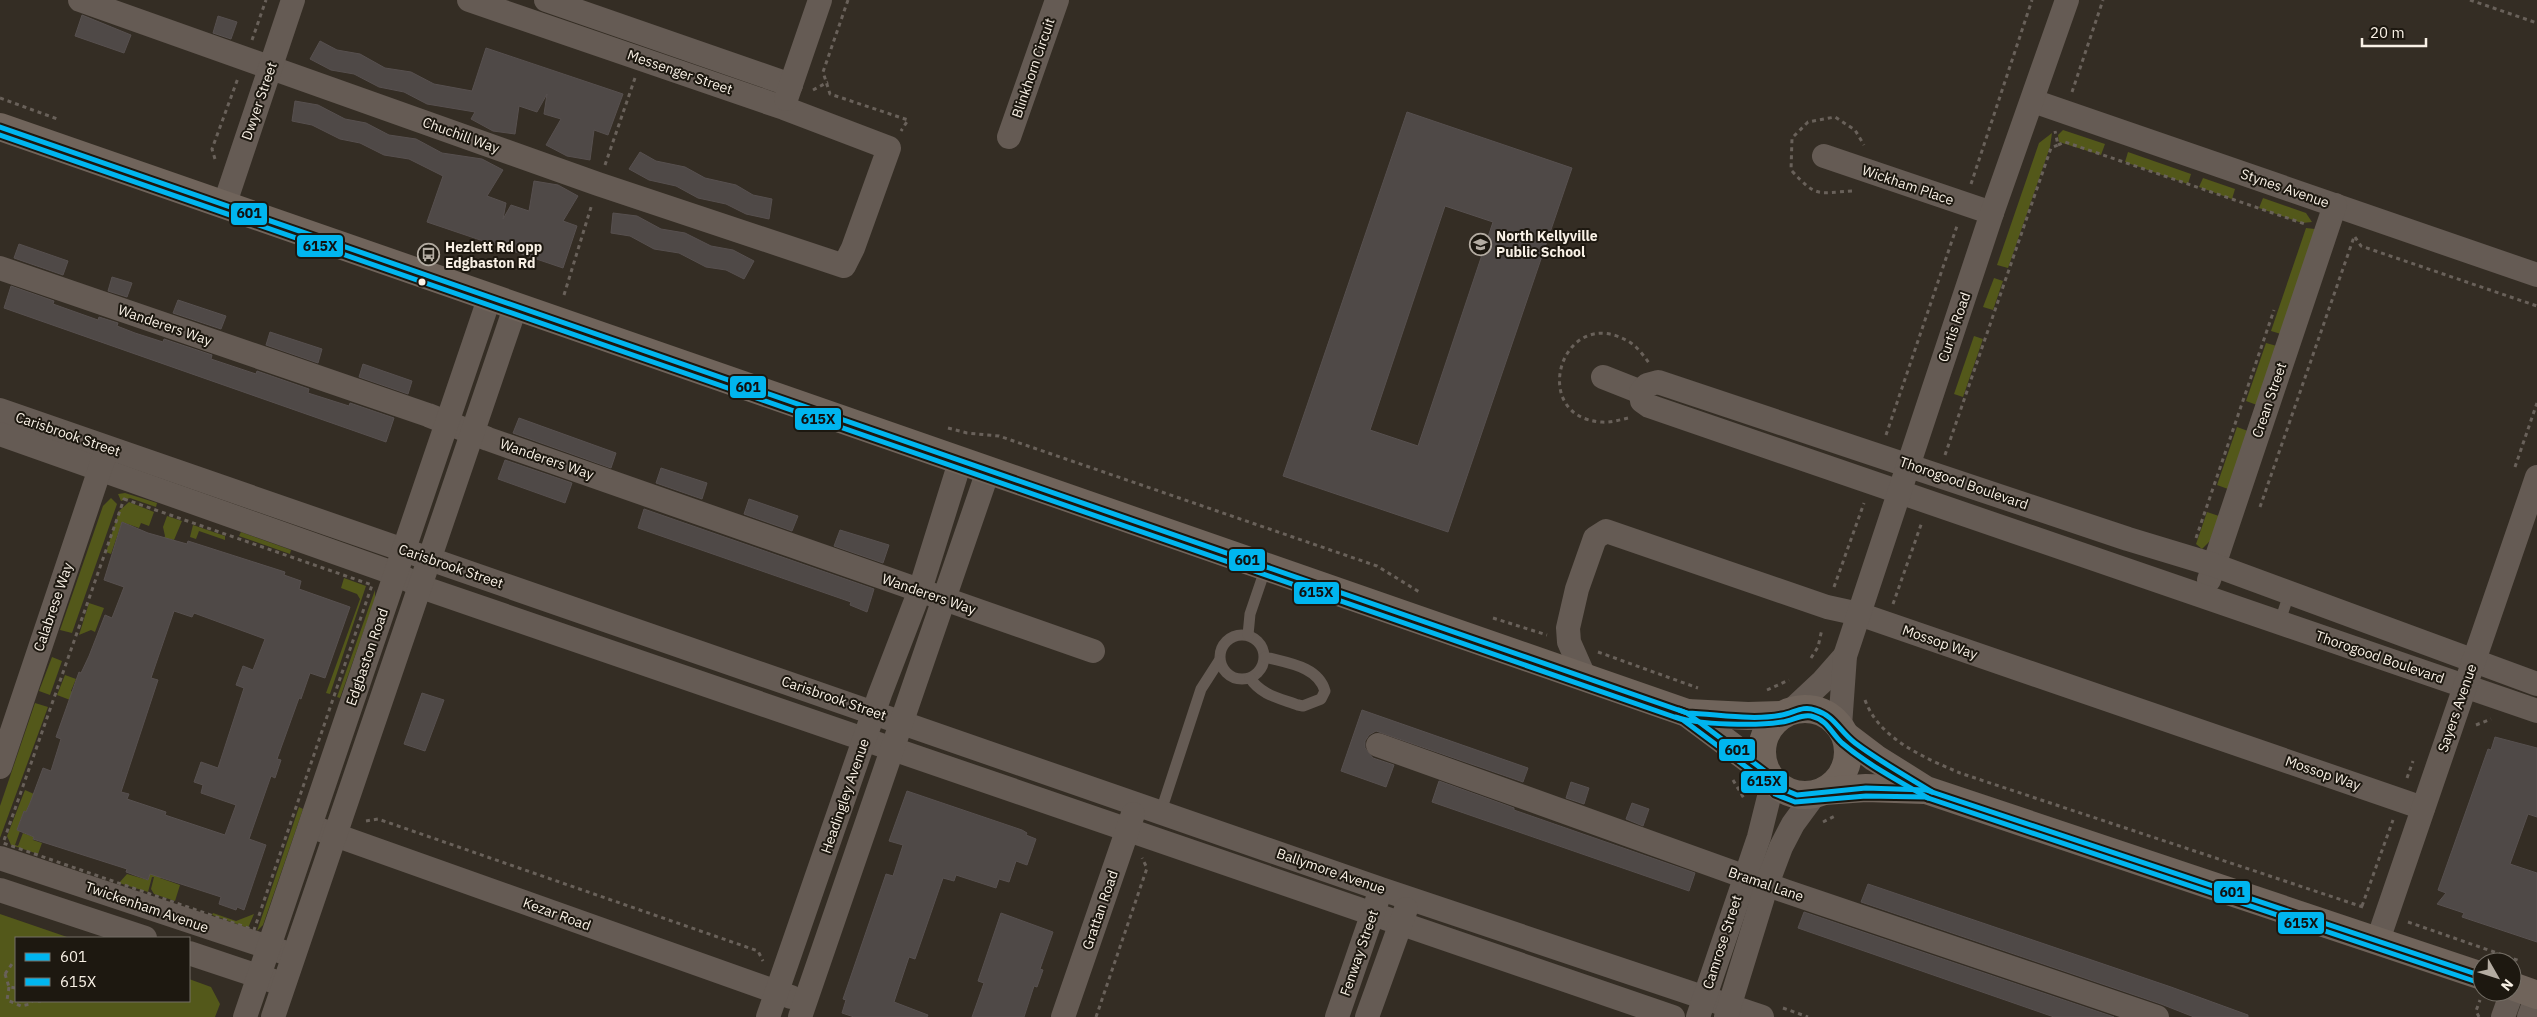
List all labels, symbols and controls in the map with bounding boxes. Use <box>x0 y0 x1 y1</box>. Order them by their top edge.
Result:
scale bar <box>2362 15 2426 47</box>
street label: Blinkhorn Circuit <box>1007 16 1059 120</box>
text: 20 m <box>2370 23 2405 42</box>
street label: Messenger Street <box>625 46 735 98</box>
street label: Dwyer Street <box>237 59 281 143</box>
street label: Chuchill Way <box>420 113 502 157</box>
street label: Wickham Place <box>1860 161 1956 209</box>
street label: Stynes Avenue <box>2238 164 2332 212</box>
line badge: 601 <box>230 202 268 226</box>
text: 601 <box>236 204 262 222</box>
place label: North Kellyville Public School <box>1496 227 1598 261</box>
school or university icon: North Kellyville Public School <box>1468 232 1492 256</box>
line badge: 615X <box>296 234 344 258</box>
text: 615X <box>303 237 338 255</box>
place label: Hezlett Rd opp Edgbaston Rd <box>445 238 542 272</box>
bus stop icon: Hezlett Rd opp Edgbaston Rd <box>417 243 441 267</box>
unlabelled marker <box>417 277 427 287</box>
street label: Curtis Road <box>1934 290 1974 364</box>
street label: Wanderers Way <box>116 300 214 350</box>
street label: Crean Street <box>2248 360 2290 440</box>
line badge: 601 <box>729 375 767 399</box>
text: 601 <box>735 378 761 396</box>
line badge: 615X <box>794 407 842 431</box>
street label: Carisbrook Street <box>13 408 123 460</box>
text: 615X <box>801 410 836 428</box>
street label: Wanderers Way <box>498 434 596 484</box>
street label: Thorogood Boulevard <box>1897 453 2031 513</box>
street label: Carisbrook Street <box>396 540 506 592</box>
line badge: 601 <box>1228 548 1266 572</box>
text: 601 <box>1234 551 1260 569</box>
street label: Calabrese Way <box>29 560 77 654</box>
street label: Wanderers Way <box>880 569 978 619</box>
line badge: 615X <box>1293 581 1340 605</box>
text: 615X <box>1299 583 1334 601</box>
street label: Edgbaston Road <box>342 606 392 708</box>
street label: Mossop Way <box>1900 621 1980 663</box>
street label: Thorogood Boulevard <box>2313 627 2447 687</box>
street label: Sayers Avenue <box>2433 661 2481 754</box>
street label: Carisbrook Street <box>779 672 889 724</box>
street label: Headingley Avenue <box>817 736 873 856</box>
line badge: 601 <box>1718 738 1756 762</box>
text: 601 <box>1724 741 1750 759</box>
street label: Mossop Way <box>2283 752 2363 794</box>
line badge: 615X <box>1740 770 1788 794</box>
text: 615X <box>1747 772 1782 790</box>
street label: Ballymore Avenue <box>1274 844 1388 898</box>
street label: Bramal Lane <box>1726 863 1806 905</box>
street label: Grattan Road <box>1078 868 1122 952</box>
street label: Twickenham Avenue <box>83 877 211 937</box>
line badge: 601 <box>2213 880 2251 904</box>
text: 601 <box>2219 883 2245 901</box>
street label: Kezar Road <box>521 893 593 935</box>
street label: Camrose Street <box>1698 893 1746 991</box>
street label: Fenway Street <box>1336 908 1382 998</box>
line badge: 615X <box>2277 911 2325 935</box>
text: 615X <box>2284 914 2319 932</box>
legend <box>15 937 190 1002</box>
text: 601 <box>60 947 87 966</box>
north arrow <box>2472 952 2522 1002</box>
text: 615X <box>60 972 96 991</box>
text: N <box>2497 976 2517 995</box>

